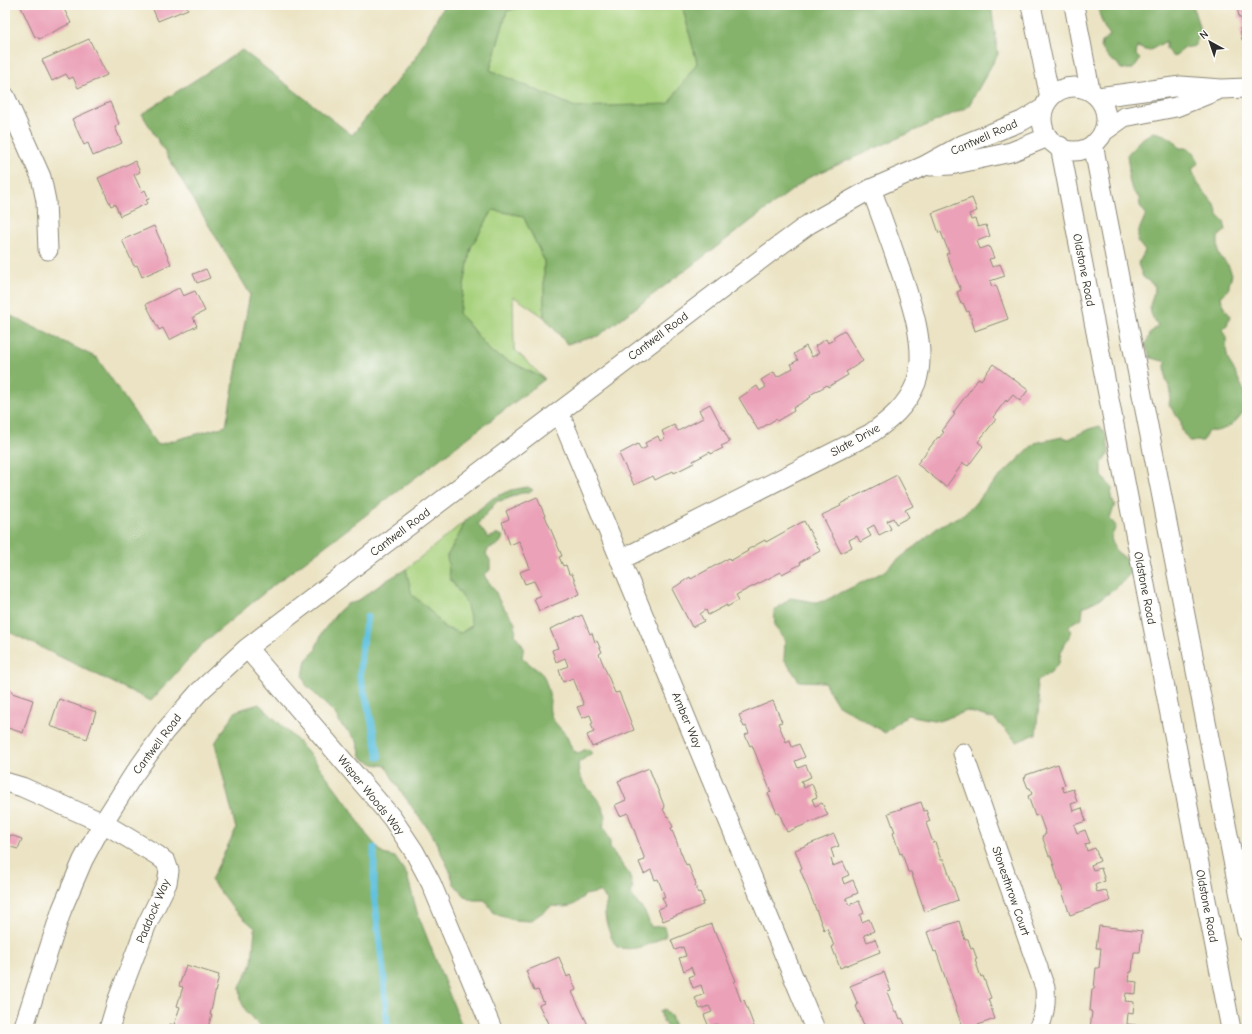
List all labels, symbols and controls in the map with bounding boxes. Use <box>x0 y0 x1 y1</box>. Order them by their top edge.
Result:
north arrow <box>1190 22 1230 62</box>
text: N <box>1197 27 1211 42</box>
street label: Cantwell Road <box>948 116 1020 158</box>
street label: Oldstone Road <box>1070 232 1098 308</box>
street label: Cantwell Road <box>625 309 691 363</box>
street label: Slate Drive <box>828 421 882 459</box>
street label: Cantwell Road <box>367 505 433 559</box>
street label: Oldstone Road <box>1131 550 1159 626</box>
street label: Amber Way <box>669 690 705 751</box>
street label: Cantwell Road <box>130 711 184 777</box>
street label: Wisper Woods Way <box>335 752 408 838</box>
street label: Stonesthrow Court <box>989 844 1033 938</box>
street label: Oldstone Road <box>1193 868 1221 944</box>
street label: Paddock Way <box>133 876 173 945</box>

